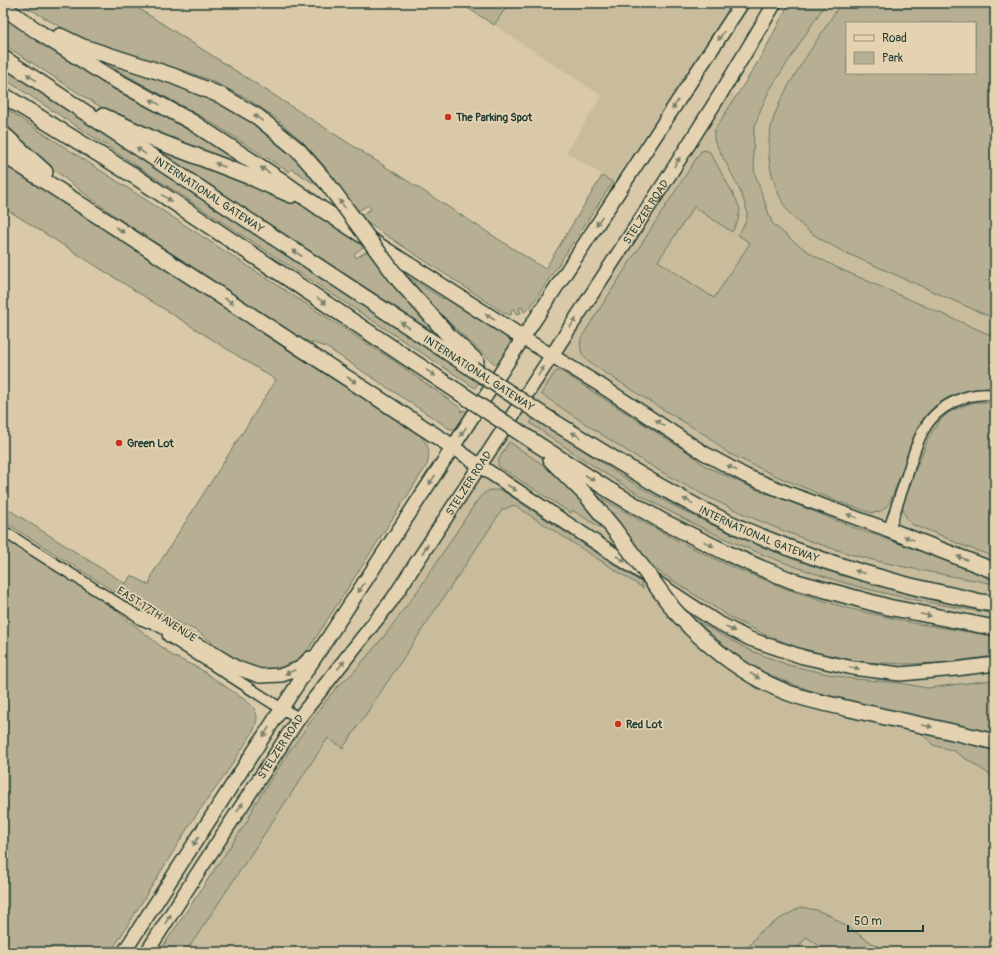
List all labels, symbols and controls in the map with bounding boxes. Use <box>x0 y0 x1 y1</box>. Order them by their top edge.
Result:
legend <box>846 22 976 74</box>
one-way arrow <box>717 30 725 41</box>
text: Road <box>882 31 907 46</box>
text: Park <box>882 51 903 66</box>
one-way arrow <box>26 74 37 81</box>
one-way arrow <box>149 98 161 105</box>
one-way arrow <box>672 99 679 110</box>
place label: The Parking Spot <box>455 111 533 124</box>
marker: The Parking Spot <box>443 112 453 122</box>
one-way arrow <box>253 114 264 122</box>
one-way arrow <box>135 147 147 154</box>
street label: INTERNATIONAL GATEWAY <box>151 154 267 236</box>
one-way arrow <box>673 157 681 167</box>
one-way arrow <box>214 162 226 168</box>
one-way arrow <box>260 166 271 174</box>
street label: STELZER ROAD <box>620 177 672 247</box>
one-way arrow <box>162 195 173 202</box>
one-way arrow <box>338 199 346 210</box>
one-way arrow <box>596 215 603 227</box>
one-way arrow <box>115 226 125 234</box>
one-way arrow <box>291 249 302 257</box>
one-way arrow <box>224 297 234 305</box>
one-way arrow <box>317 297 328 305</box>
one-way arrow <box>484 314 496 321</box>
one-way arrow <box>569 317 576 329</box>
one-way arrow <box>400 321 410 329</box>
street label: INTERNATIONAL GATEWAY <box>421 333 537 414</box>
one-way arrow <box>537 366 545 376</box>
one-way arrow <box>426 369 436 377</box>
one-way arrow <box>346 377 357 384</box>
one-way arrow <box>654 419 665 427</box>
one-way arrow <box>459 427 467 437</box>
one-way arrow <box>571 431 581 439</box>
place label: Green Lot <box>127 437 174 450</box>
marker: Green Lot <box>114 438 124 448</box>
street label: STELZER ROAD <box>443 449 495 518</box>
one-way arrow <box>726 465 738 471</box>
one-way arrow <box>428 474 436 485</box>
one-way arrow <box>585 474 595 482</box>
one-way arrow <box>506 484 518 491</box>
one-way arrow <box>682 498 694 505</box>
street label: INTERNATIONAL GATEWAY <box>697 503 822 565</box>
one-way arrow <box>846 513 858 519</box>
one-way arrow <box>902 534 914 540</box>
one-way arrow <box>703 541 715 547</box>
one-way arrow <box>422 543 429 555</box>
one-way arrow <box>616 555 626 563</box>
one-way arrow <box>955 555 967 561</box>
one-way arrow <box>854 569 866 575</box>
one-way arrow <box>357 582 364 594</box>
street label: EAST 17TH AVENUE <box>115 584 199 645</box>
one-way arrow <box>920 612 932 618</box>
one-way arrow <box>724 626 736 632</box>
one-way arrow <box>336 660 345 671</box>
one-way arrow <box>847 665 860 671</box>
one-way arrow <box>284 669 295 675</box>
one-way arrow <box>749 673 761 680</box>
street label: STELZER ROAD <box>255 712 307 781</box>
place label: Red Lot <box>626 718 663 731</box>
marker: Red Lot <box>613 719 623 729</box>
one-way arrow <box>921 724 934 730</box>
one-way arrow <box>262 727 270 737</box>
one-way arrow <box>237 802 244 813</box>
one-way arrow <box>192 835 199 847</box>
scale bar <box>848 907 923 933</box>
one-way arrow <box>164 913 171 925</box>
text: 50 m <box>854 914 882 929</box>

